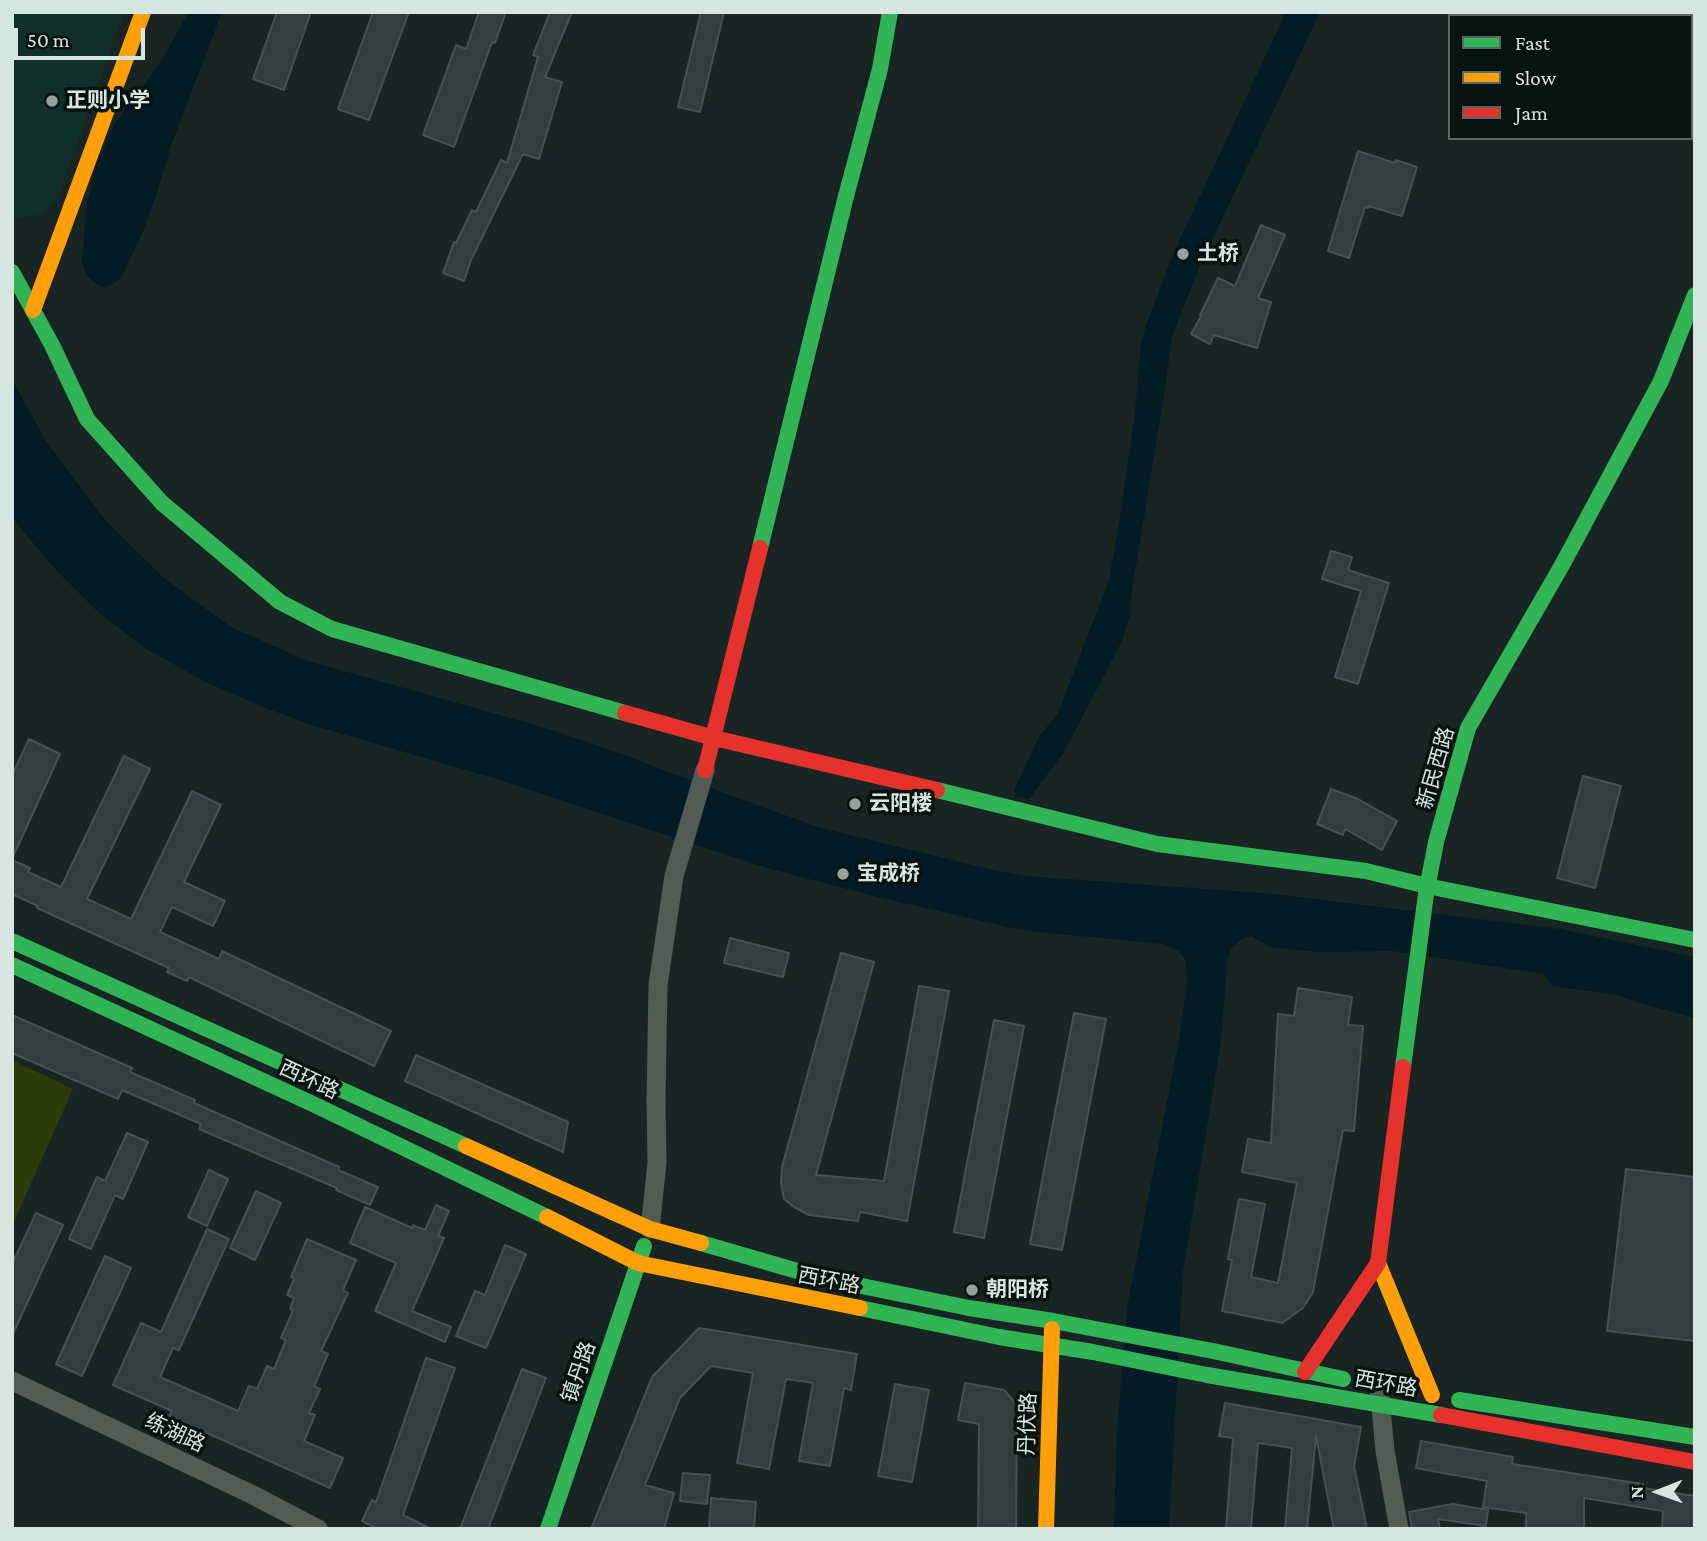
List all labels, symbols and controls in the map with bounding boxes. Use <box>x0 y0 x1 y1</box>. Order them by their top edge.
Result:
scale bar <box>18 14 149 58</box>
legend <box>1448 14 1693 140</box>
text: 50 m <box>27 28 70 52</box>
text: Fast <box>1515 31 1550 55</box>
text: Slow <box>1515 66 1556 90</box>
place label: 正则小学 <box>66 88 150 114</box>
marker: 正则小学 <box>44 93 60 109</box>
text: Jam <box>1515 101 1548 125</box>
place label: 土桥 <box>1197 241 1239 267</box>
marker: 土桥 <box>1175 246 1191 262</box>
street label: 新民西路 <box>1412 724 1460 812</box>
place label: 云阳楼 <box>869 791 932 817</box>
marker: 云阳楼 <box>847 796 863 812</box>
place label: 宝成桥 <box>857 861 920 887</box>
marker: 宝成桥 <box>835 866 851 882</box>
street label: 西环路 <box>275 1055 343 1105</box>
street label: 西环路 <box>796 1263 862 1299</box>
place label: 朝阳桥 <box>986 1277 1049 1303</box>
marker: 朝阳桥 <box>964 1282 980 1298</box>
street label: 镇丹路 <box>557 1338 601 1406</box>
street label: 西环路 <box>1353 1366 1419 1402</box>
street label: 丹伏路 <box>1014 1392 1042 1456</box>
street label: 练湖路 <box>141 1408 209 1458</box>
north arrow <box>1623 1457 1693 1527</box>
text: N <box>1626 1486 1647 1499</box>

